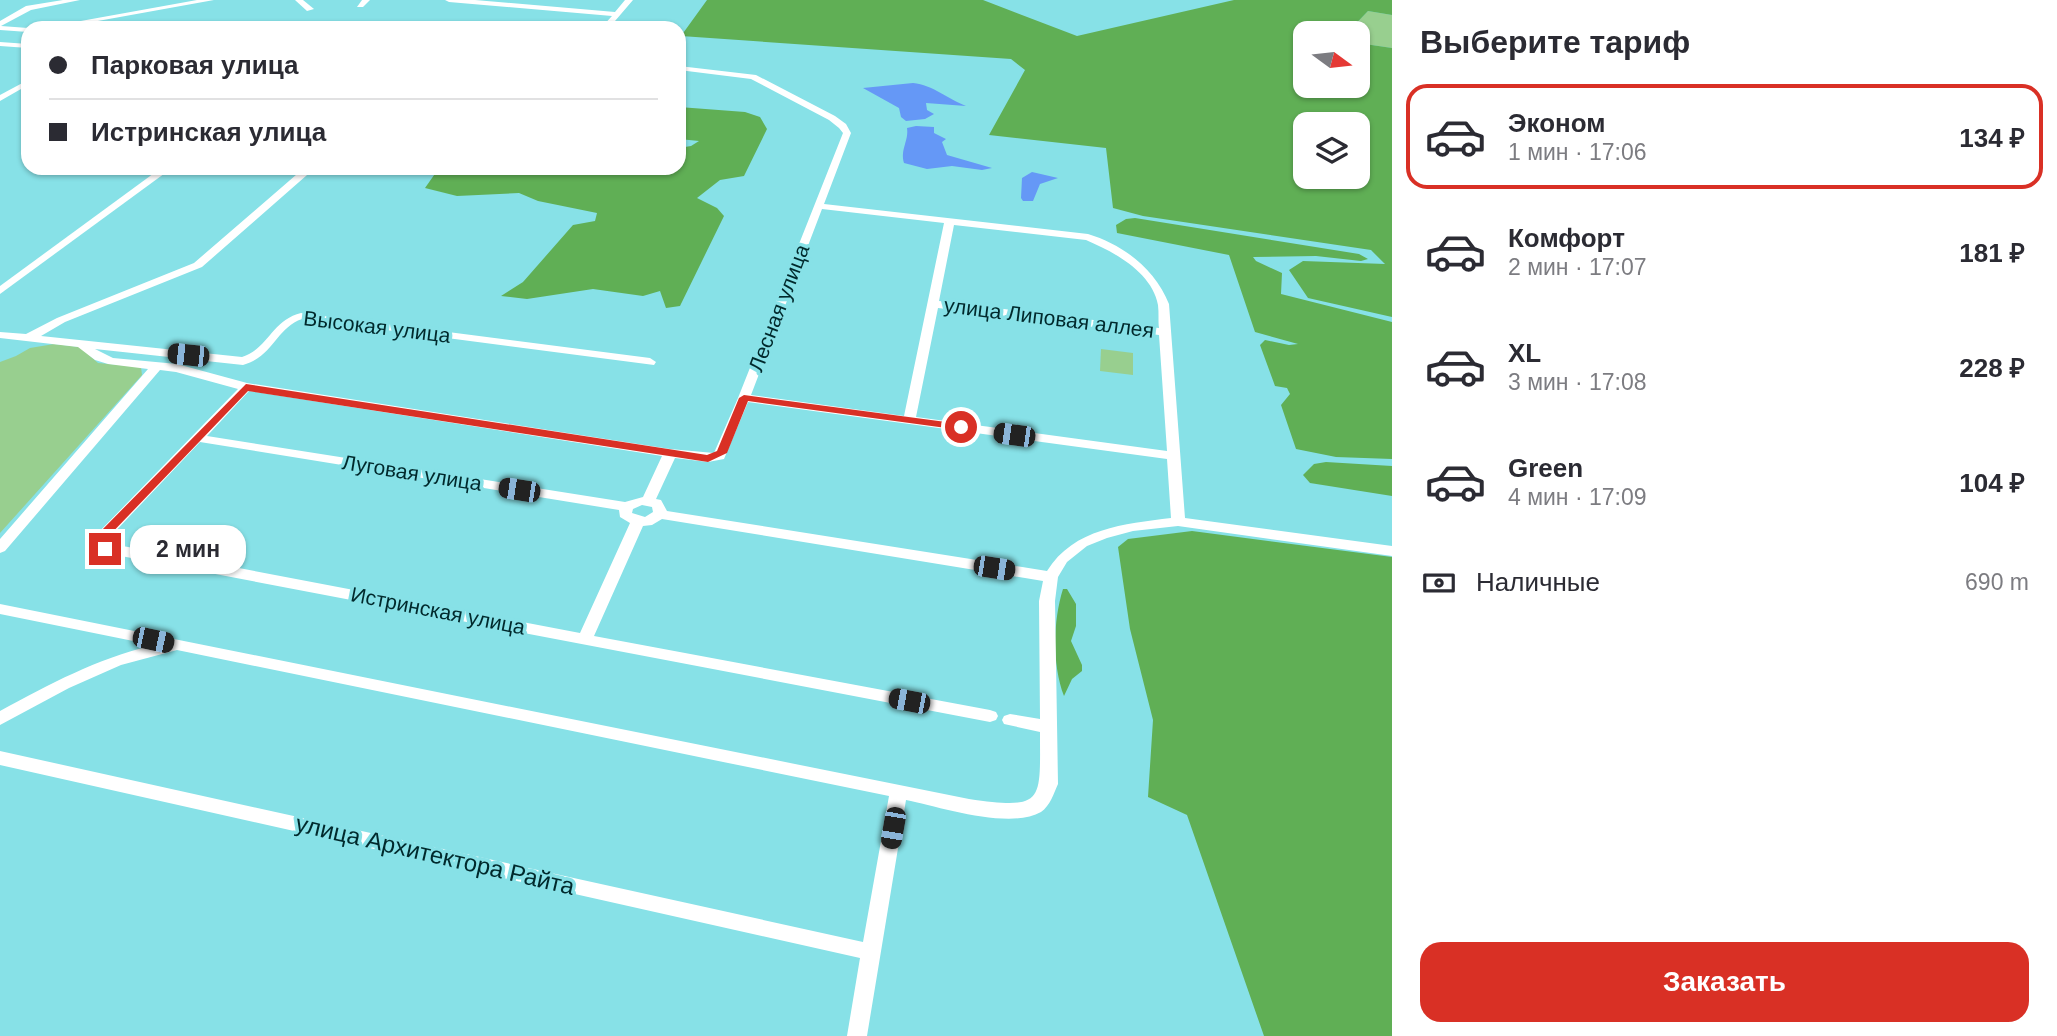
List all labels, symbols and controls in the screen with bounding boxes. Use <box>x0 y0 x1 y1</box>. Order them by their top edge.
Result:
north arrow <box>1293 21 1370 98</box>
map controls <box>1293 21 1370 189</box>
text: Выберите тариф <box>1420 24 1690 60</box>
text: Парковая улица <box>91 50 298 80</box>
icon: car <box>1424 105 1487 168</box>
text: Эконом <box>1508 108 1606 138</box>
button: layers <box>1293 112 1370 189</box>
text: Истринская улица <box>91 117 326 147</box>
text: 134 ₽ <box>1959 123 2025 153</box>
text: 1 мин · 17:06 <box>1508 139 1647 165</box>
icon: car <box>1424 220 1487 283</box>
text: Комфорт <box>1508 223 1625 253</box>
text: 181 ₽ <box>1959 238 2025 268</box>
street label: Лесная улица <box>744 241 813 375</box>
text: 2 мин · 17:07 <box>1508 254 1647 280</box>
street label: улица Липовая аллея <box>943 293 1155 342</box>
street label: Высокая улица <box>302 306 452 347</box>
icon: car <box>1424 335 1487 398</box>
text: XL <box>1508 338 1541 368</box>
car <box>167 342 210 368</box>
text: 228 ₽ <box>1959 353 2025 383</box>
text: 3 мин · 17:08 <box>1508 369 1647 395</box>
route start <box>945 411 977 443</box>
car <box>992 422 1037 448</box>
street label: Луговая улица <box>341 450 484 495</box>
icon: car <box>1424 450 1487 513</box>
text: Green <box>1508 453 1583 483</box>
text: 104 ₽ <box>1959 468 2025 498</box>
car <box>497 476 542 504</box>
text: 4 мин · 17:09 <box>1508 484 1647 510</box>
callout: 2 мин <box>130 524 245 574</box>
route end <box>89 533 121 565</box>
text: 2 мин <box>156 536 220 562</box>
car <box>972 554 1017 582</box>
icon: cash <box>1420 564 1458 602</box>
text: Наличные <box>1476 567 1600 597</box>
text: 690 m <box>1965 569 2029 595</box>
street label: Истринская улица <box>349 582 527 639</box>
car <box>131 625 176 655</box>
car <box>887 687 932 715</box>
car <box>880 805 907 851</box>
street label: улица Архитектора Райта <box>293 809 578 900</box>
button: Заказать <box>1420 942 2029 1022</box>

